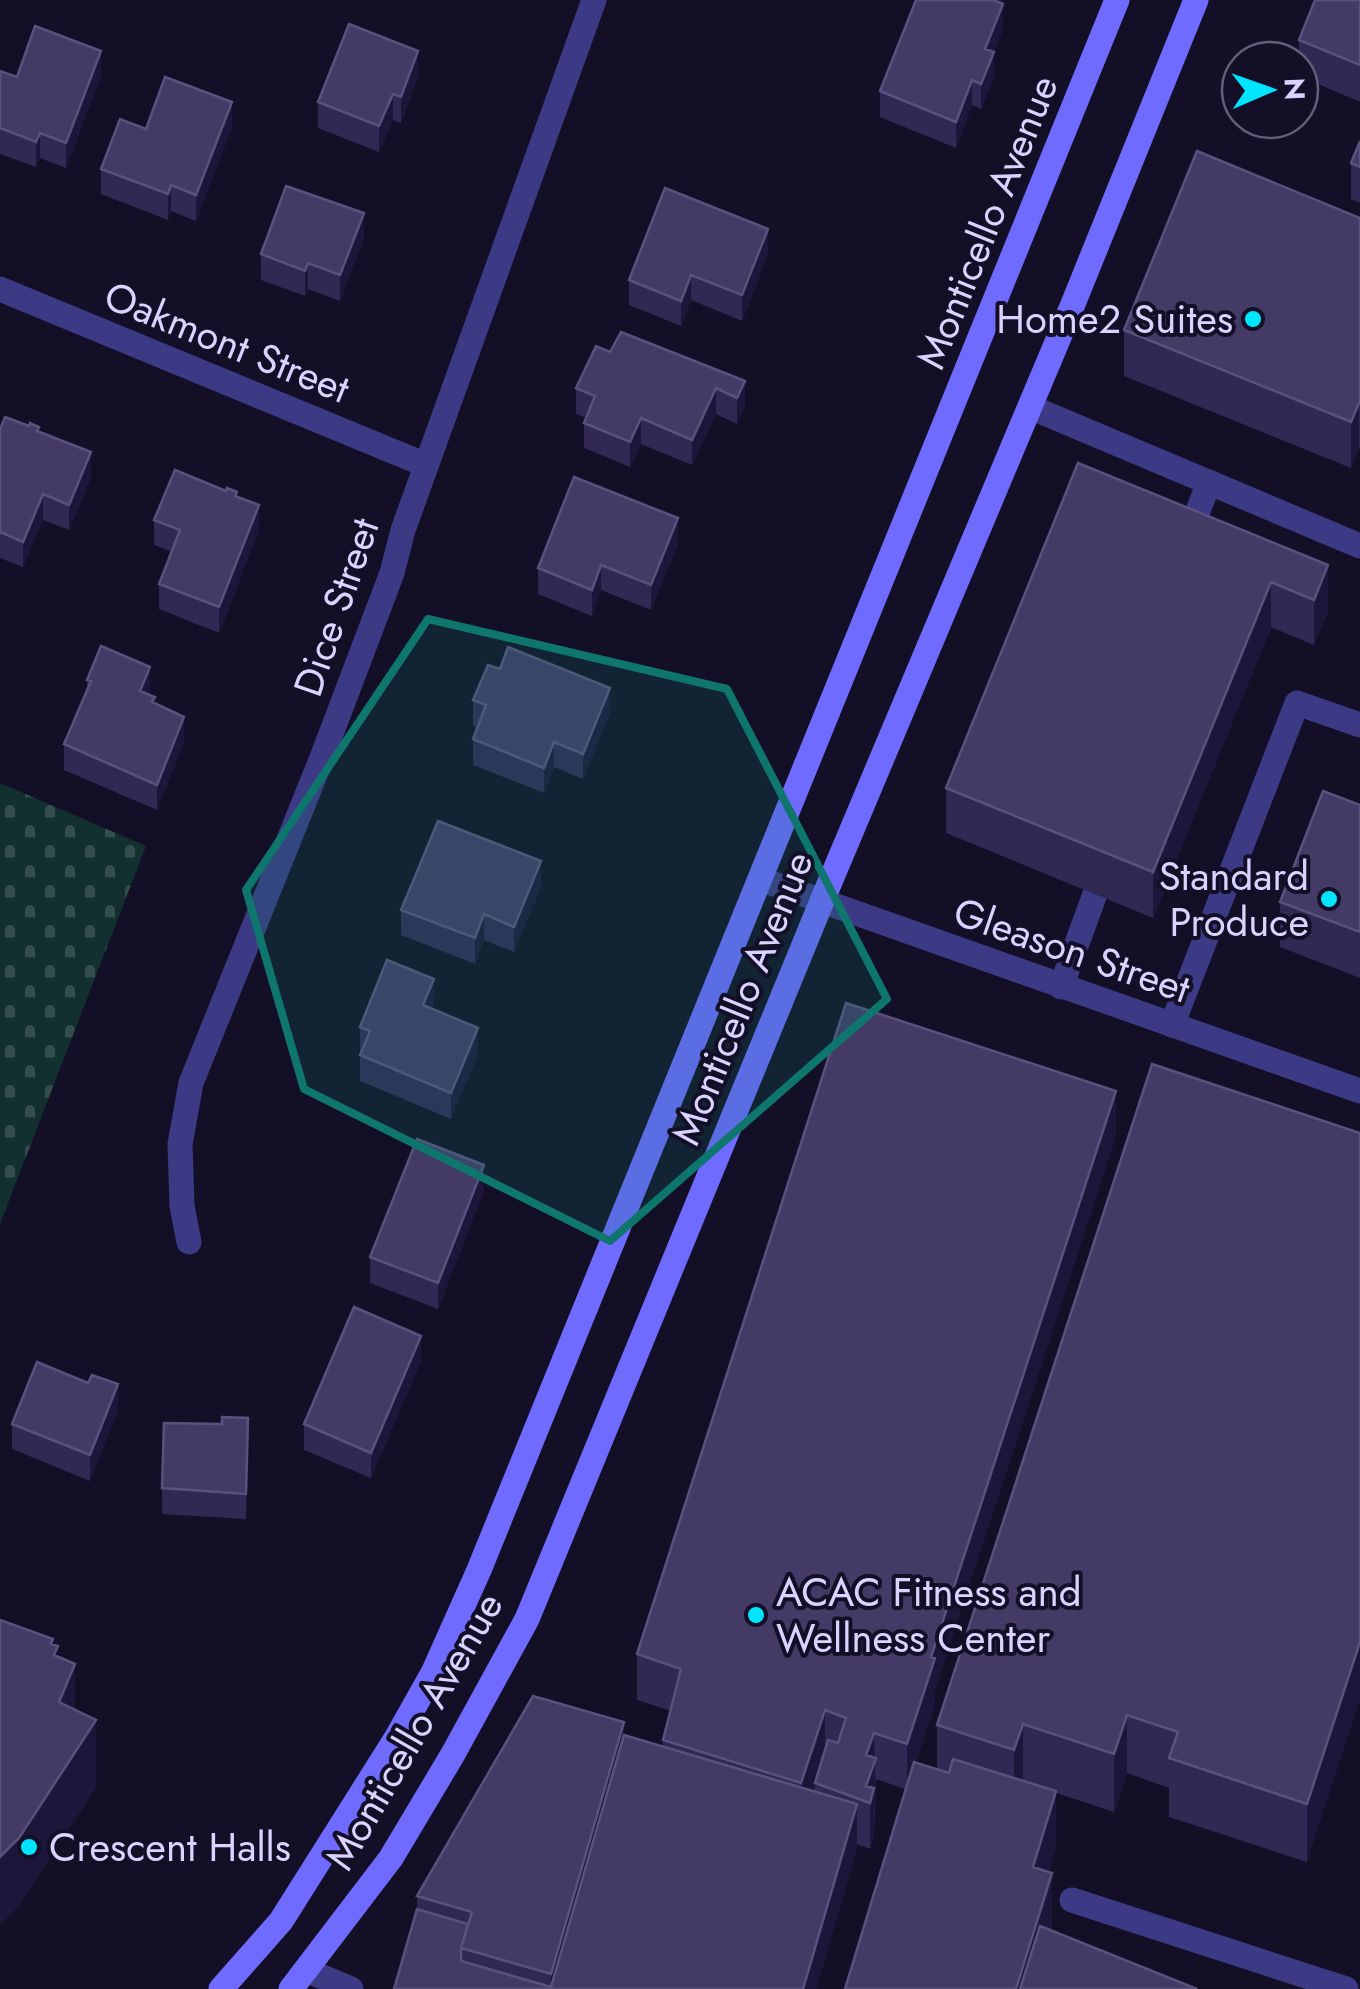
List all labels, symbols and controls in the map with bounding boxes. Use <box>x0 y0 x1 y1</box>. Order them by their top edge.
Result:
north arrow <box>1220 40 1320 140</box>
street label: Monticello Avenue <box>902 67 1072 377</box>
text: N <box>1274 77 1315 101</box>
street label: Oakmont Street <box>96 267 359 418</box>
place label: Home2 Suites <box>996 290 1233 348</box>
marker: Home2 Suites <box>1242 308 1264 330</box>
street label: Dice Street <box>279 510 394 704</box>
street label: Monticello Avenue <box>657 843 827 1153</box>
place label: Standard Produce <box>1159 847 1309 951</box>
street label: Gleason Street <box>946 882 1198 1018</box>
marker: Standard Produce <box>1318 888 1340 910</box>
place label: ACAC Fitness and Wellness Center <box>776 1563 1081 1667</box>
street label: Monticello Avenue <box>311 1581 517 1881</box>
marker: ACAC Fitness and Wellness Center <box>745 1604 767 1626</box>
place label: Crescent Halls <box>49 1818 291 1876</box>
marker: Crescent Halls <box>18 1836 40 1858</box>

